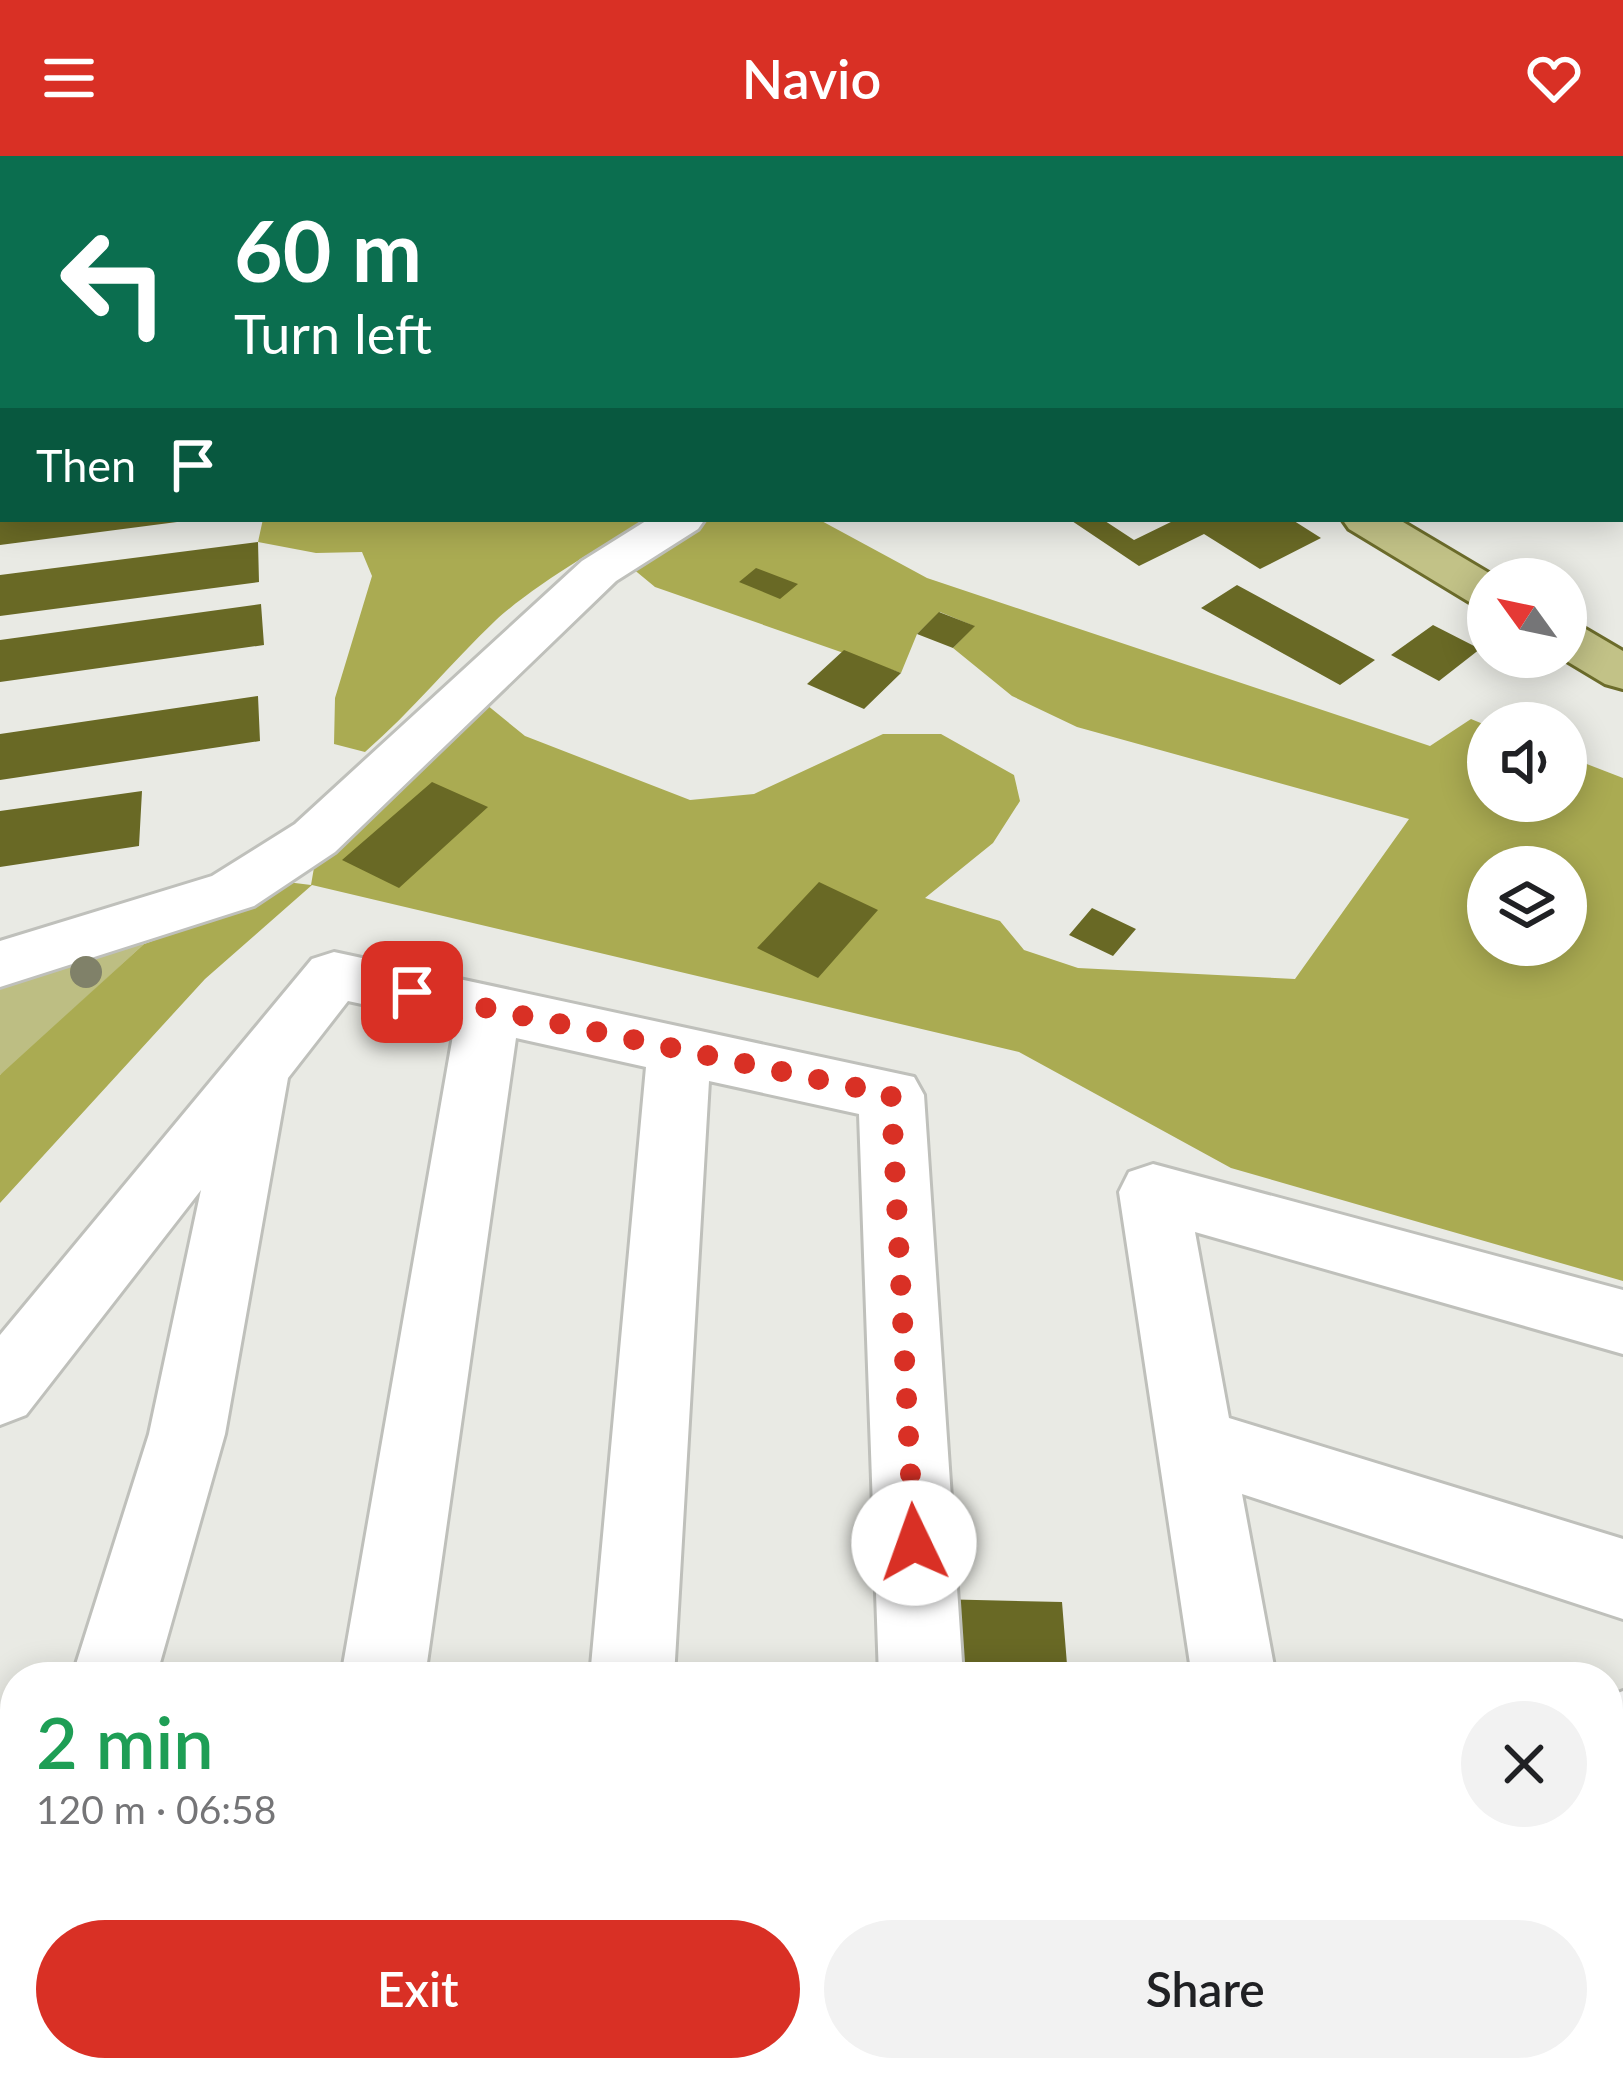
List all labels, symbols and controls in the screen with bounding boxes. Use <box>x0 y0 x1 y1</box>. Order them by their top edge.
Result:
icon: menu <box>36 45 102 111</box>
icon: heart <box>1521 45 1587 111</box>
text: Navio <box>742 46 881 111</box>
text: 60 m <box>234 199 422 300</box>
icon: left <box>36 204 192 360</box>
text: Turn left <box>234 301 432 366</box>
icon: arrive <box>160 432 226 498</box>
text: Then <box>36 438 136 492</box>
north arrow <box>1467 558 1587 678</box>
map controls <box>1467 558 1587 966</box>
button: sound <box>1467 702 1587 822</box>
button: layers <box>1467 846 1587 966</box>
pin <box>361 941 463 1043</box>
icon: arrive <box>379 959 445 1025</box>
position arrow <box>851 1480 977 1606</box>
text: 2 min <box>36 1698 214 1784</box>
button: close <box>1461 1701 1587 1827</box>
text: 120 m · 06:58 <box>36 1786 276 1832</box>
button: Exit <box>36 1920 800 2058</box>
button: Share <box>824 1920 1587 2058</box>

